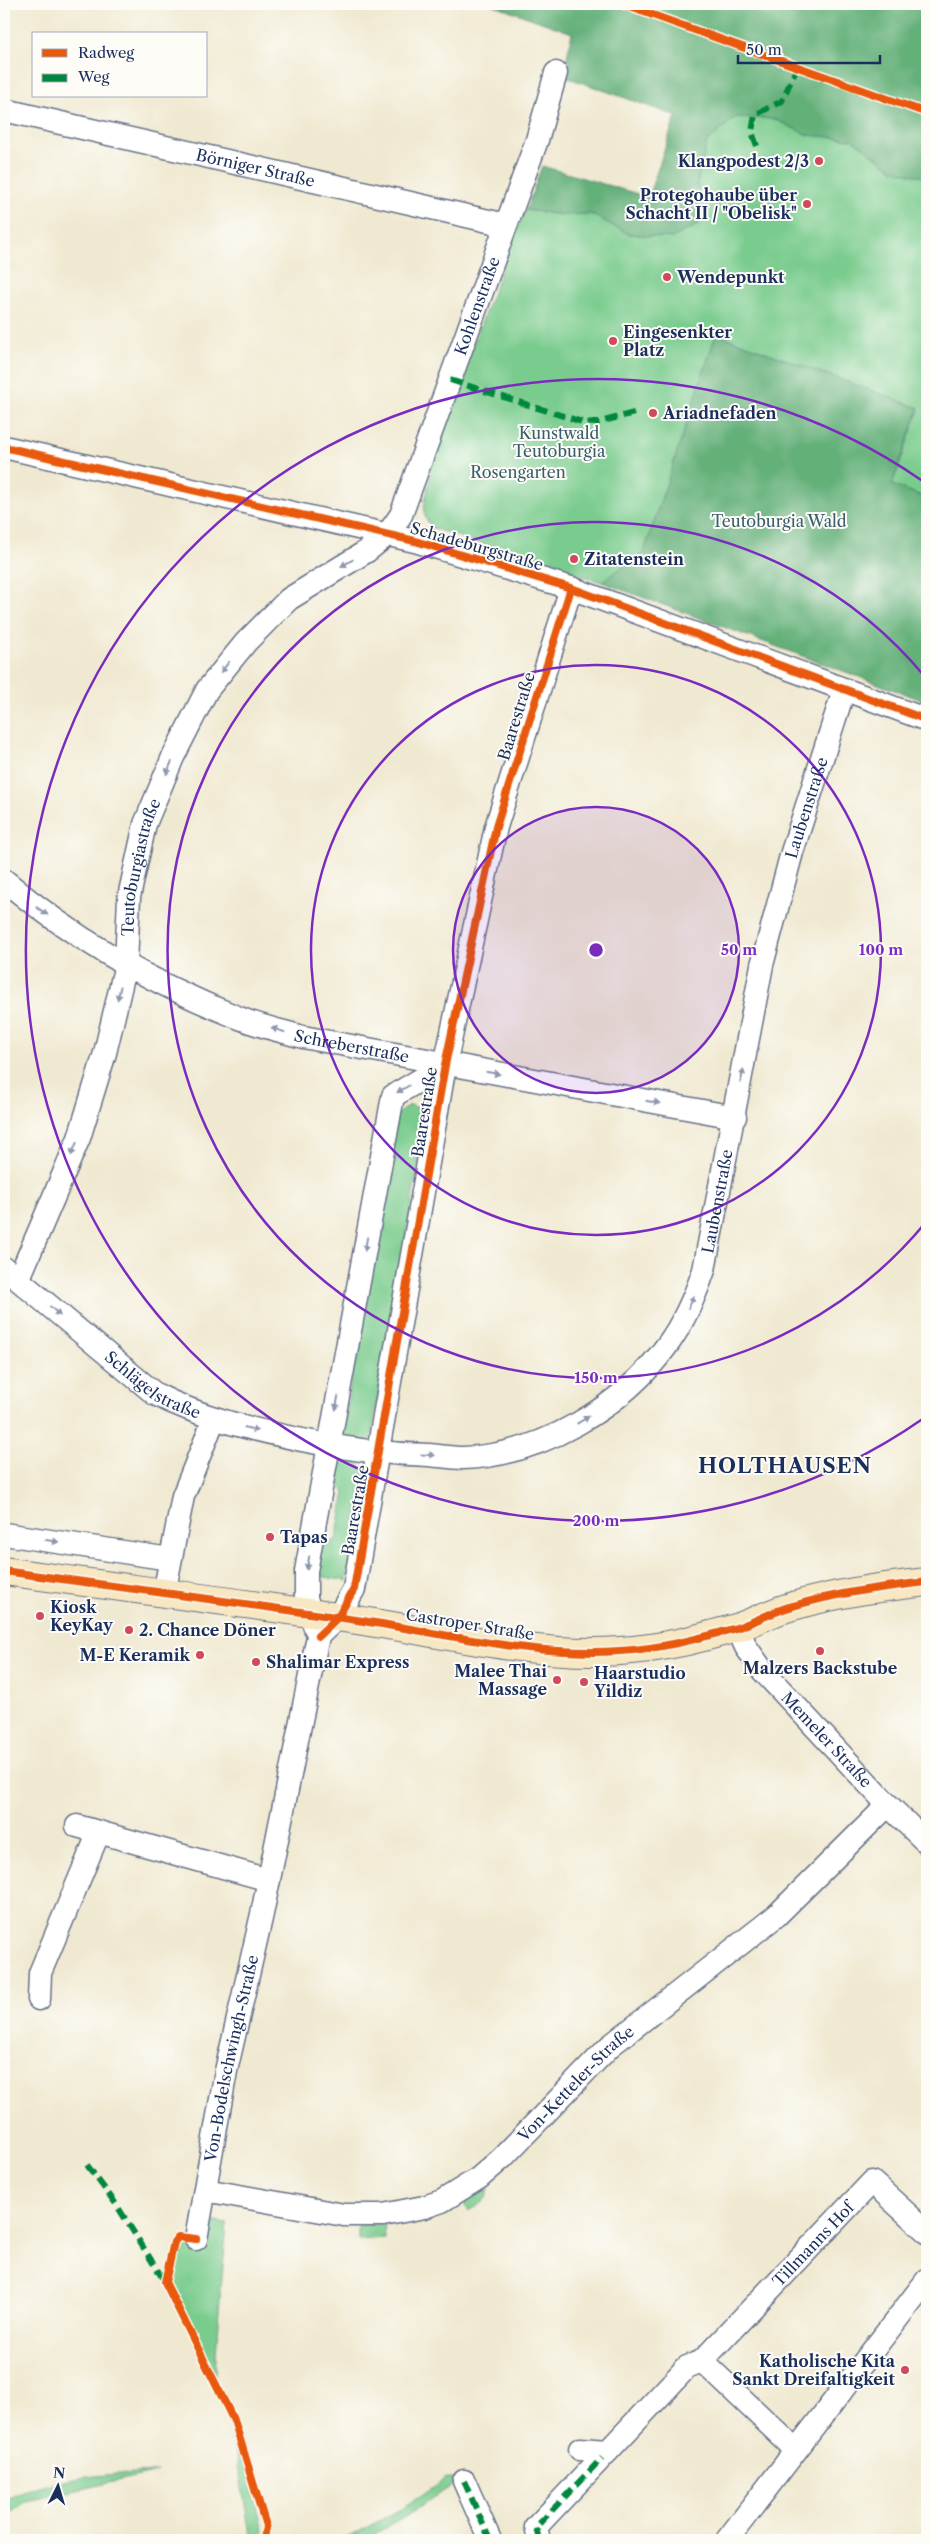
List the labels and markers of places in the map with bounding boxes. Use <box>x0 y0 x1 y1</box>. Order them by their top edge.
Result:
place label: Klangpodest 2/3 <box>678 151 809 171</box>
marker: Klangpodest 2/3 <box>813 155 825 167</box>
place label: Protegohaube über Schacht II / "Obelisk" <box>625 185 797 223</box>
marker: Protegohaube über Schacht II / "Obelisk" <box>801 198 813 210</box>
place label: Wendepunkt <box>676 267 785 287</box>
marker: Wendepunkt <box>661 271 673 283</box>
place label: Eingesenkter Platz <box>623 322 732 360</box>
marker: Eingesenkter Platz <box>607 335 619 347</box>
place label: Ariadnefaden <box>662 403 777 423</box>
marker: Ariadnefaden <box>647 407 659 419</box>
place label: Zitatenstein <box>584 549 684 569</box>
marker: Zitatenstein <box>568 553 580 565</box>
centre of rings <box>587 941 605 959</box>
place label: Tapas <box>280 1527 328 1547</box>
marker: Tapas <box>264 1531 276 1543</box>
place label: Kiosk KeyKay <box>50 1597 114 1635</box>
marker: Kiosk KeyKay <box>34 1610 46 1622</box>
place label: 2. Chance Döner <box>139 1620 276 1640</box>
marker: 2. Chance Döner <box>123 1624 135 1636</box>
place label: M-E Keramik <box>79 1645 190 1665</box>
marker: Malzers Backstube <box>814 1645 826 1657</box>
marker: M-E Keramik <box>194 1649 206 1661</box>
place label: Shalimar Express <box>266 1652 409 1672</box>
marker: Shalimar Express <box>250 1656 262 1668</box>
place label: Malzers Backstube <box>743 1658 898 1678</box>
place label: Malee Thai Massage <box>454 1661 547 1699</box>
place label: Haarstudio Yildiz <box>593 1663 686 1701</box>
marker: Malee Thai Massage <box>551 1674 563 1686</box>
marker: Haarstudio Yildiz <box>578 1676 590 1688</box>
place label: Katholische Kita Sankt Dreifaltigkeit <box>732 2351 896 2389</box>
marker: Katholische Kita Sankt Dreifaltigkeit <box>899 2364 911 2376</box>

